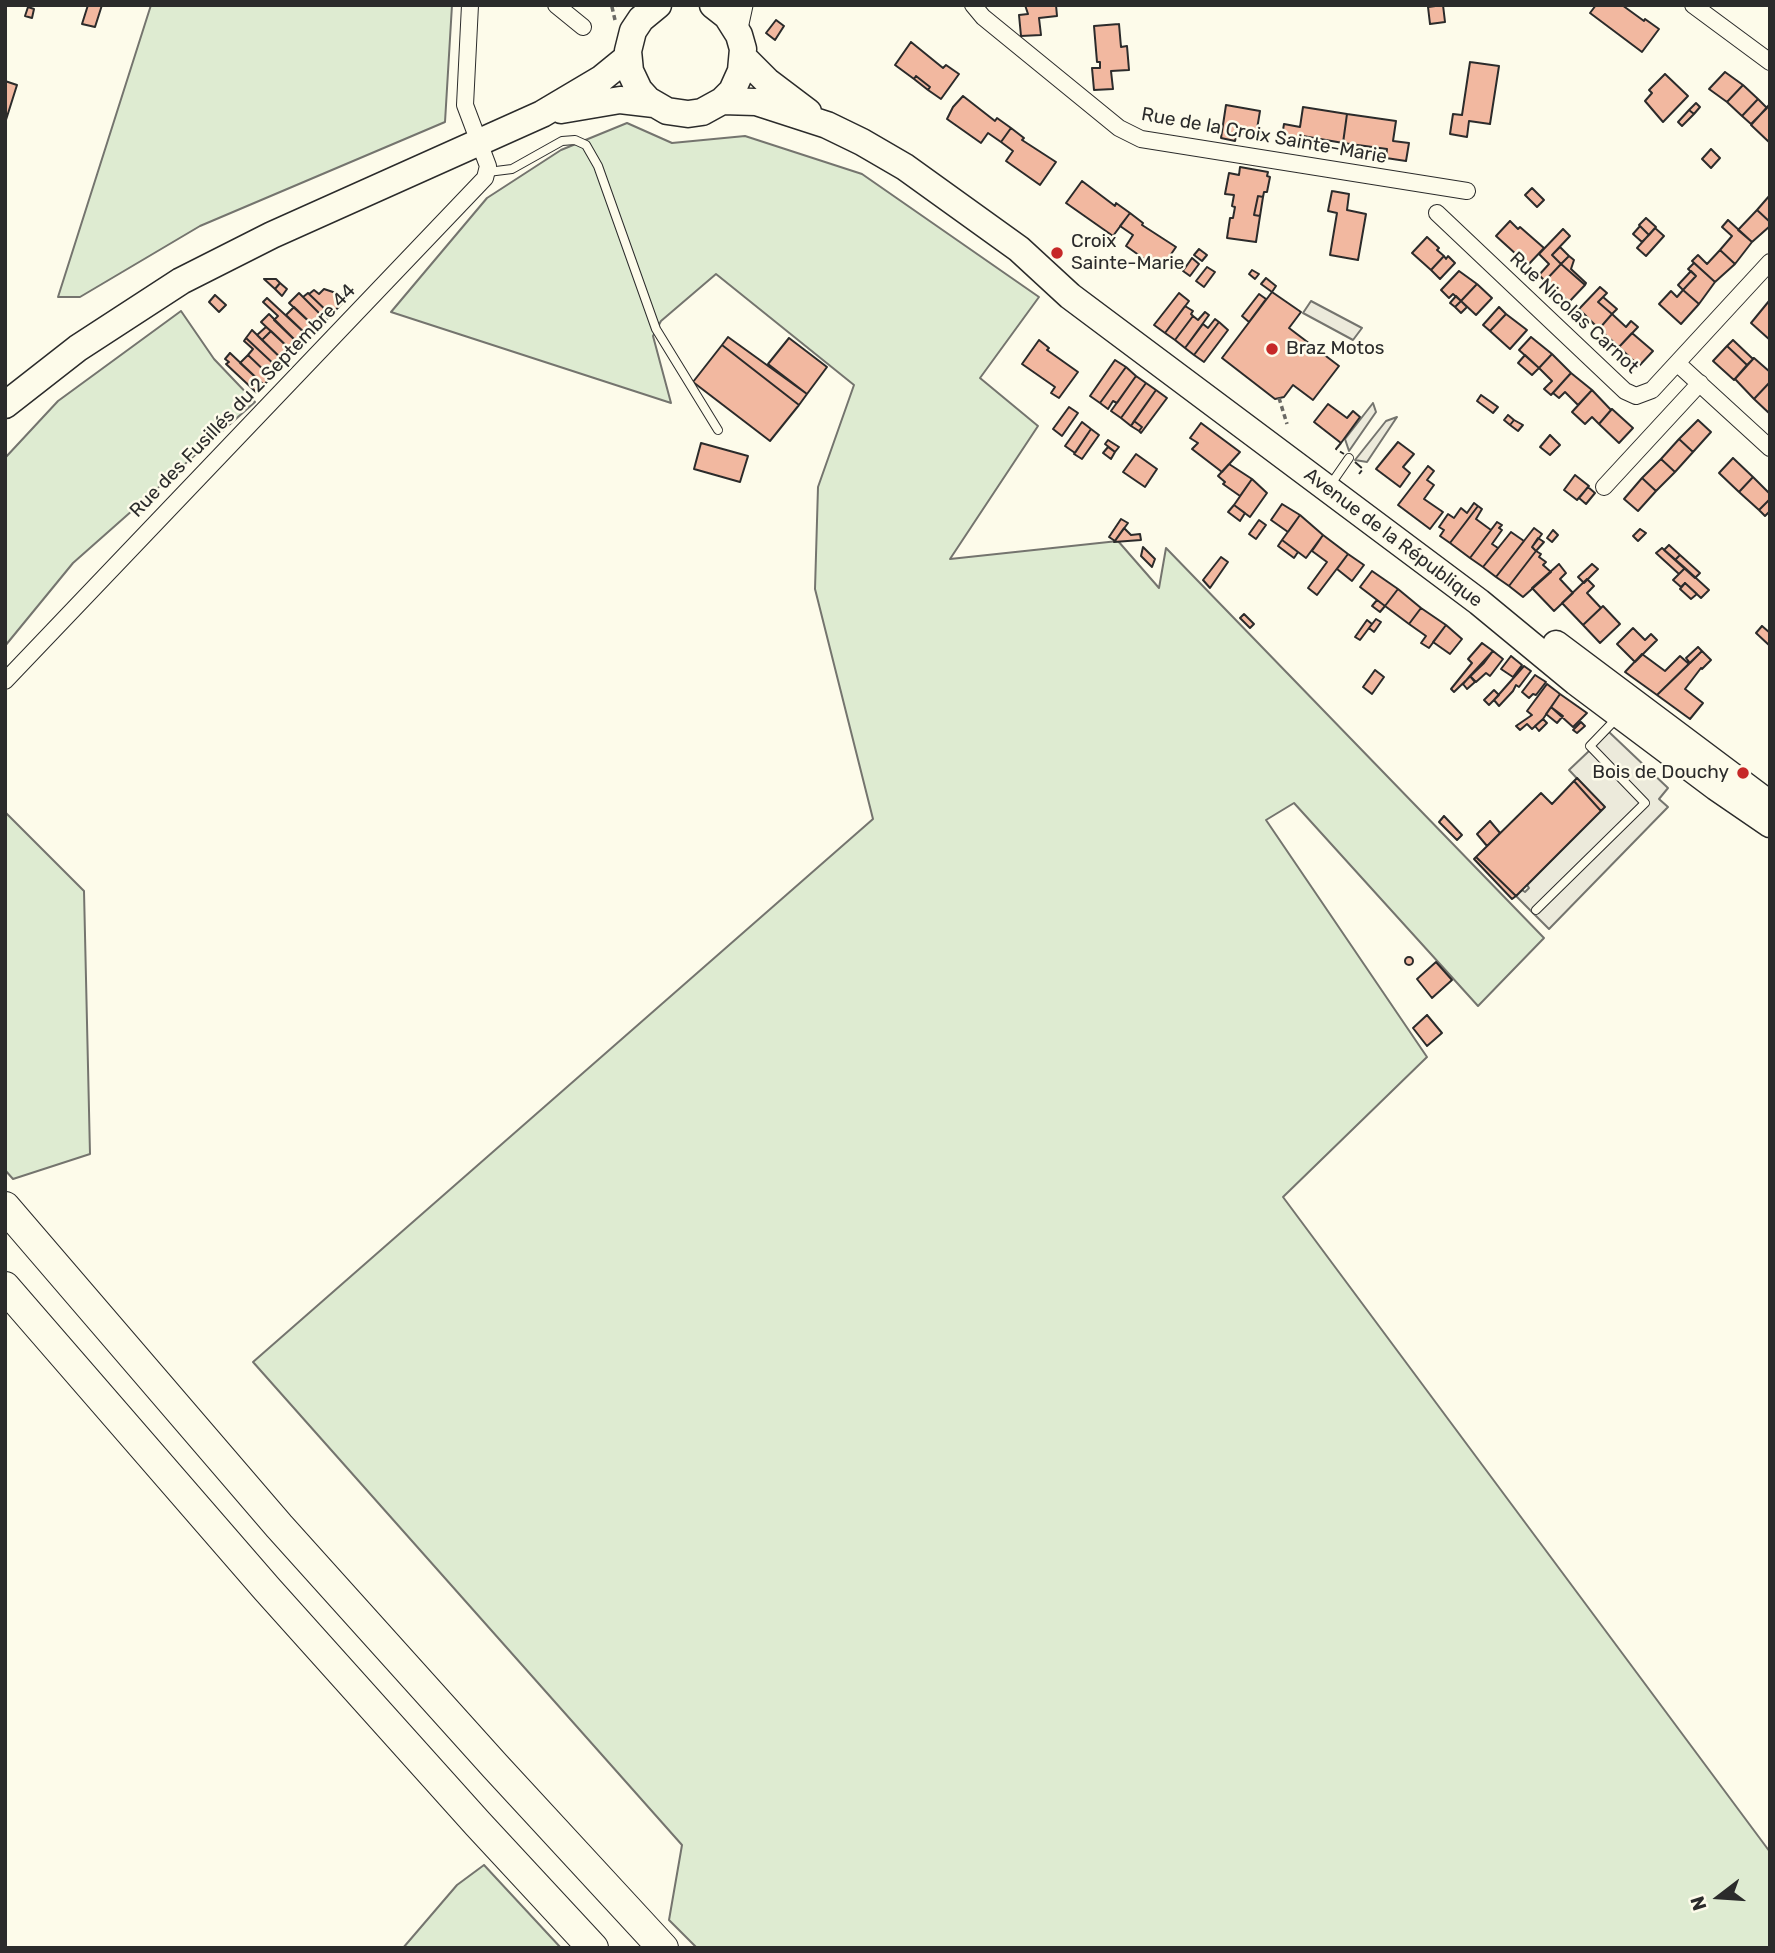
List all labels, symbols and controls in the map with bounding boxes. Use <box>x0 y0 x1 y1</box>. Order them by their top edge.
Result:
street label: Rue de la Croix Sainte-Marie <box>1139 103 1389 169</box>
place label: Croix Sainte-Marie <box>1071 231 1184 275</box>
marker: Croix Sainte-Marie <box>1049 245 1065 261</box>
street label: Rue Nicolas Carnot <box>1505 247 1643 379</box>
street label: Rue des Fusillés du 2 Septembre 44 <box>125 280 361 522</box>
place label: Braz Motos <box>1286 338 1384 360</box>
marker: Braz Motos <box>1264 341 1280 357</box>
street label: Avenue de la République <box>1299 464 1487 612</box>
place label: Bois de Douchy <box>1592 762 1729 784</box>
marker: Bois de Douchy <box>1735 765 1751 781</box>
north arrow <box>1684 1862 1754 1932</box>
text: N <box>1685 1893 1711 1913</box>

